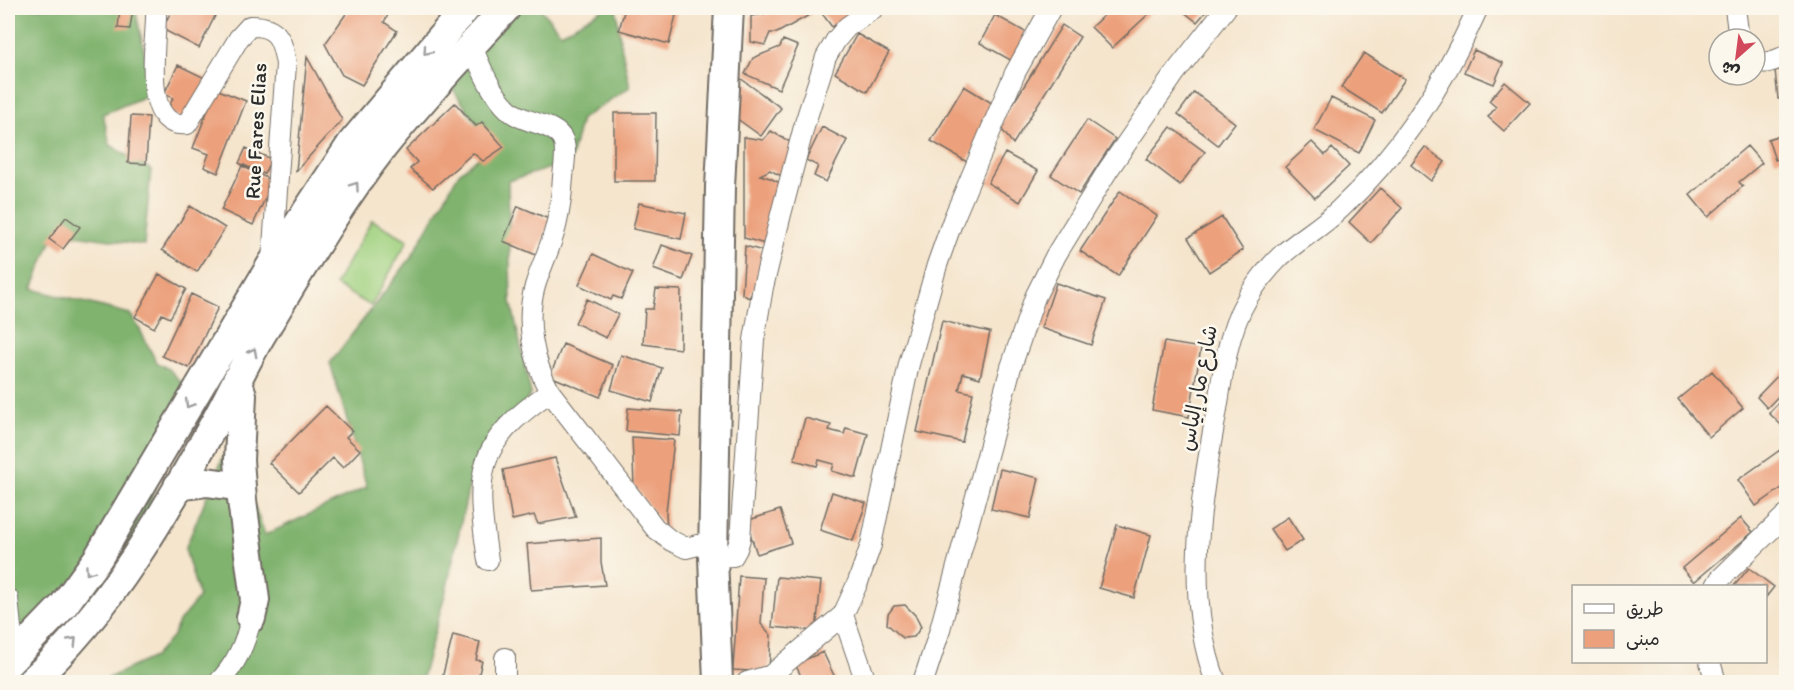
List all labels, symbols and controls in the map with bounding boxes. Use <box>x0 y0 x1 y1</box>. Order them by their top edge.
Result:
north arrow <box>1707 27 1767 87</box>
one-way arrow <box>424 44 435 55</box>
text: ش <box>1718 57 1742 82</box>
street label: Rue Fares Elias <box>239 62 272 200</box>
one-way arrow <box>348 182 359 193</box>
street label: شارع مار إلياس <box>1173 323 1225 454</box>
one-way arrow <box>246 347 257 358</box>
one-way arrow <box>185 398 197 408</box>
one-way arrow <box>85 564 96 575</box>
legend <box>1572 585 1767 663</box>
text: طريق <box>1626 598 1664 620</box>
text: مبنى <box>1626 628 1660 650</box>
one-way arrow <box>65 638 76 649</box>

